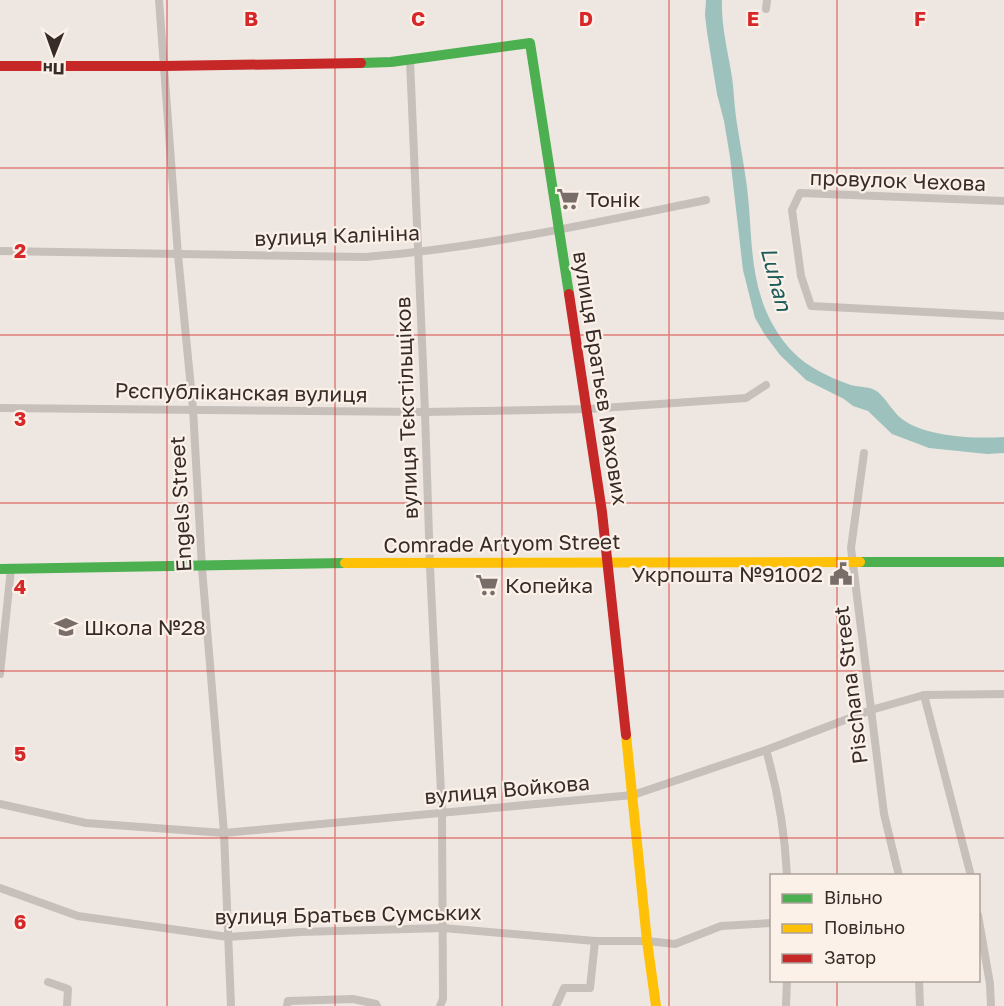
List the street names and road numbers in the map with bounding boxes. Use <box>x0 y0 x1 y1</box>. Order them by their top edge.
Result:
street label: провулок Чехова <box>809 164 987 196</box>
street label: вулиця Калініна <box>254 219 420 251</box>
street label: вулиця Братьєв Махових <box>568 249 634 507</box>
street label: вулиця Тєкстільщіков <box>389 296 423 520</box>
street label: Рєспубліканская вулиця <box>114 377 368 407</box>
street label: Engels Street <box>163 435 197 573</box>
street label: Comrade Artyom Street <box>383 528 621 558</box>
street label: Pischana Street <box>827 605 873 765</box>
street label: вулиця Войкова <box>423 769 591 809</box>
street label: вулиця Братьєв Сумських <box>214 899 482 929</box>

